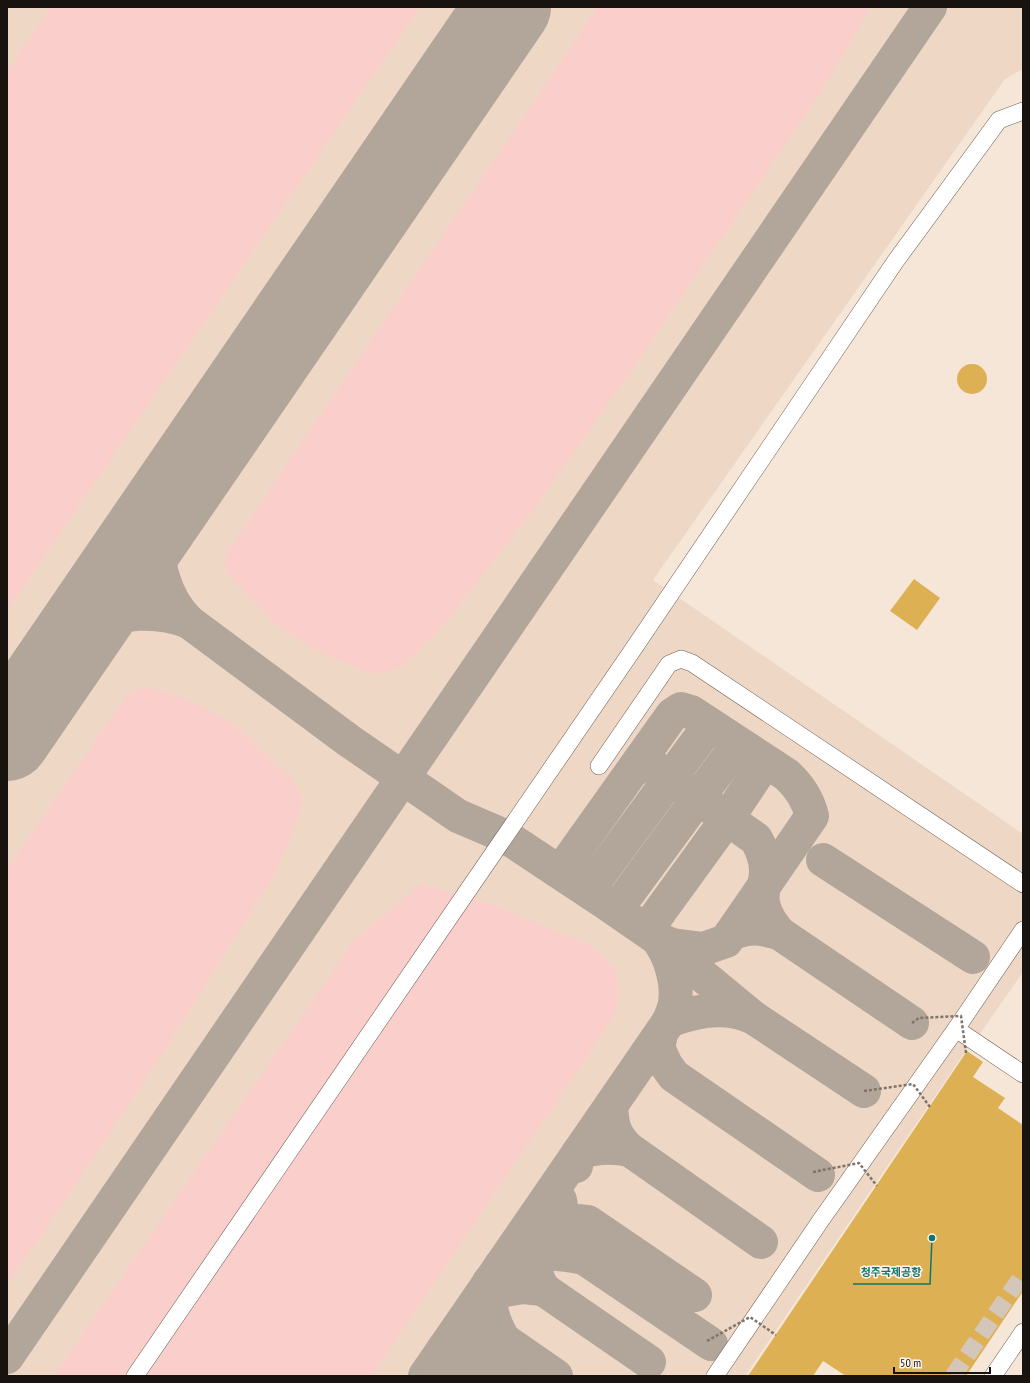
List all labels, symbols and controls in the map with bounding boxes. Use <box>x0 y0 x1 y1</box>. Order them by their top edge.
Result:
callout: 청주국제공항 <box>853 1261 930 1284</box>
text: 청주국제공항 <box>861 1265 921 1279</box>
scale bar <box>894 1349 990 1375</box>
text: 50 m <box>900 1355 921 1370</box>

